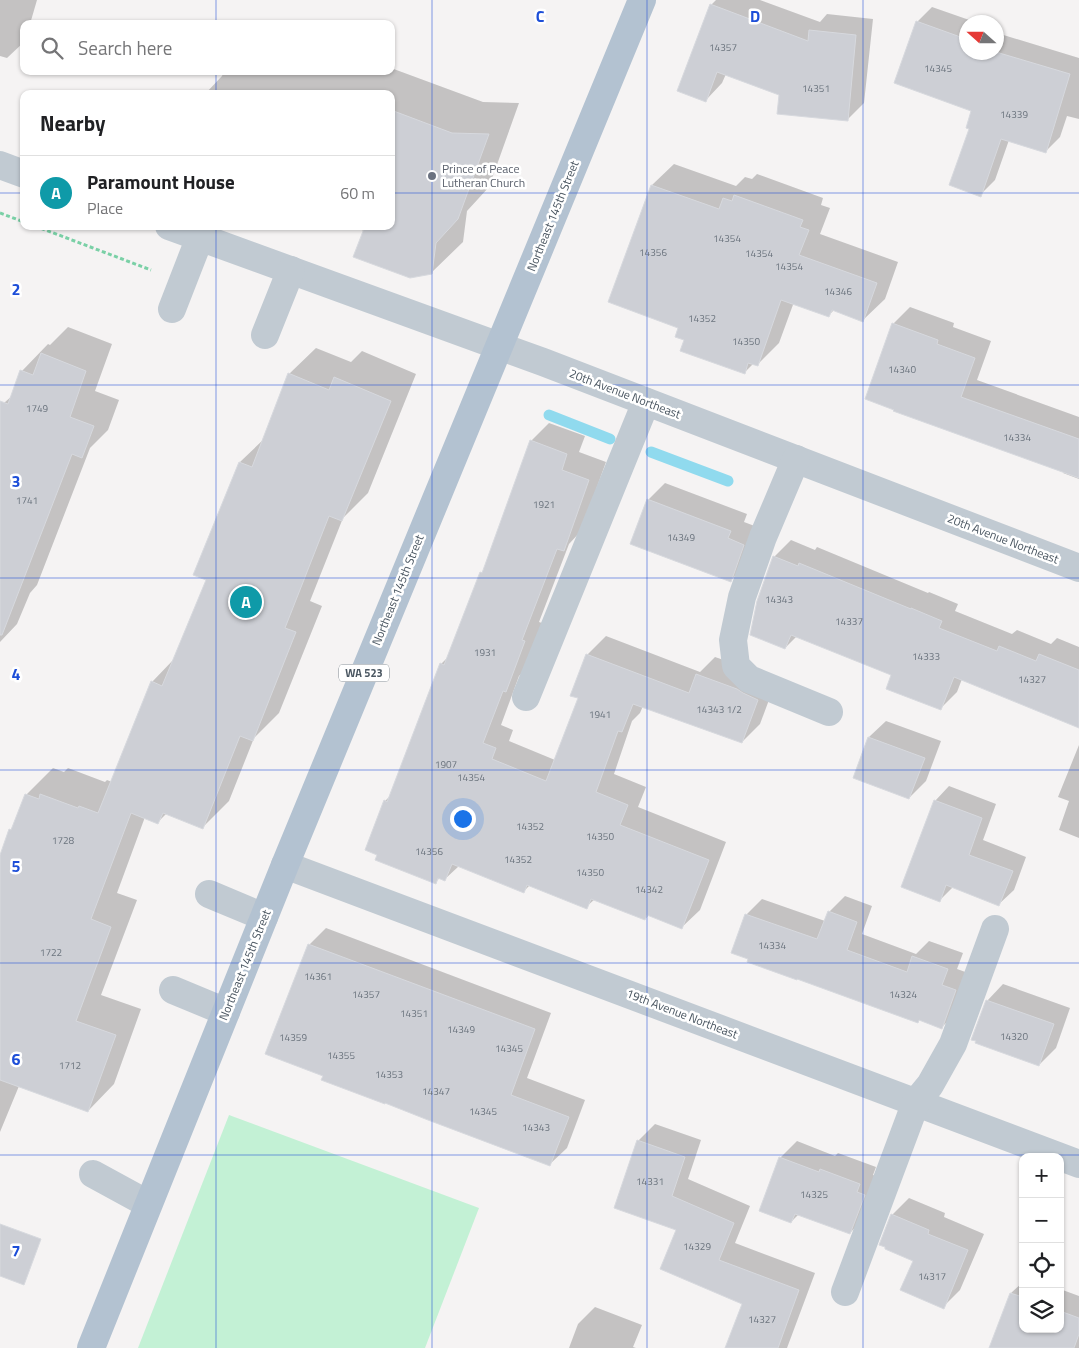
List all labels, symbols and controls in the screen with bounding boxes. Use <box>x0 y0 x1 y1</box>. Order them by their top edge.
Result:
text: C <box>536 4 545 28</box>
text: D <box>750 4 760 28</box>
north arrow <box>959 15 1004 60</box>
search box <box>20 20 395 75</box>
text: Search here <box>78 33 172 62</box>
icon: search <box>38 34 66 62</box>
house number: 14357 <box>709 40 737 55</box>
house number: 14345 <box>924 61 952 76</box>
house number: 14351 <box>802 81 830 96</box>
text: Nearby <box>40 107 105 139</box>
house number: 14339 <box>1000 107 1028 122</box>
street label: Northeast 145th Street <box>522 157 584 274</box>
place label: Prince of Peace Lutheran Church <box>442 159 525 192</box>
text: Paramount House <box>87 167 235 196</box>
marker: Prince of Peace Lutheran Church <box>426 170 438 182</box>
text: A <box>51 181 61 205</box>
text: 60 m <box>340 181 375 205</box>
text: Place <box>87 196 123 220</box>
house number: 14354 <box>713 231 741 246</box>
house number: 14356 <box>639 245 667 260</box>
house number: 14354 <box>745 246 773 261</box>
house number: 14354 <box>775 259 803 274</box>
text: 2 <box>12 277 20 301</box>
house number: 14346 <box>824 284 852 299</box>
house number: 14352 <box>688 311 716 326</box>
house number: 14350 <box>732 334 760 349</box>
house number: 14340 <box>888 362 916 377</box>
street label: 20th Avenue Northeast <box>567 364 684 424</box>
house number: 1749 <box>26 401 49 416</box>
house number: 14334 <box>1003 430 1031 445</box>
text: 3 <box>12 469 20 493</box>
house number: 1741 <box>16 493 38 508</box>
house number: 1921 <box>533 497 555 512</box>
street label: 20th Avenue Northeast <box>945 509 1062 569</box>
house number: 14349 <box>667 530 695 545</box>
street label: Northeast 145th Street <box>367 531 429 648</box>
pin: A <box>230 583 262 621</box>
house number: 14343 <box>765 592 793 607</box>
house number: 14337 <box>835 614 863 629</box>
house number: 1931 <box>474 645 496 660</box>
house number: 14333 <box>912 649 940 664</box>
text: 4 <box>12 662 21 686</box>
road number: WA 523 <box>339 664 389 681</box>
house number: 14327 <box>1018 672 1046 687</box>
house number: 14343 1/2 <box>696 702 742 717</box>
house number: 1941 <box>589 707 611 722</box>
house number: 1907 <box>435 757 457 772</box>
house number: 14354 <box>457 770 485 785</box>
your location <box>450 806 476 832</box>
house number: 14352 <box>516 819 544 834</box>
house number: 14350 <box>586 829 614 844</box>
house number: 1728 <box>52 833 75 848</box>
house number: 14356 <box>415 844 443 859</box>
house number: 14352 <box>504 852 532 867</box>
text: 5 <box>12 854 21 878</box>
house number: 14350 <box>576 865 604 880</box>
house number: 14342 <box>635 882 663 897</box>
street label: Northeast 145th Street <box>214 906 276 1023</box>
house number: 14334 <box>758 938 786 953</box>
house number: 1722 <box>40 945 62 960</box>
house number: 14361 <box>304 969 332 984</box>
street label: 19th Avenue Northeast <box>624 984 741 1044</box>
house number: 14357 <box>352 987 380 1002</box>
house number: 14324 <box>889 987 917 1002</box>
house number: 14351 <box>400 1006 428 1021</box>
house number: 14349 <box>447 1022 475 1037</box>
house number: 14320 <box>1000 1029 1028 1044</box>
house number: 14359 <box>279 1030 307 1045</box>
house number: 14345 <box>495 1041 523 1056</box>
text: 6 <box>12 1047 21 1071</box>
house number: 14355 <box>327 1048 355 1063</box>
house number: 1712 <box>59 1058 81 1073</box>
house number: 14353 <box>375 1067 403 1082</box>
house number: 14347 <box>422 1084 450 1099</box>
house number: 14345 <box>469 1104 497 1119</box>
house number: 14343 <box>522 1120 550 1135</box>
map controls <box>1019 1153 1064 1333</box>
button: + <box>1019 1153 1064 1198</box>
house number: 14331 <box>636 1174 664 1189</box>
house number: 14325 <box>800 1187 828 1202</box>
button: − <box>1019 1198 1064 1243</box>
text: 7 <box>12 1239 20 1263</box>
house number: 14329 <box>683 1239 711 1254</box>
button: locate <box>1019 1243 1064 1288</box>
house number: 14317 <box>918 1269 946 1284</box>
button: layers <box>1019 1288 1064 1333</box>
house number: 14327 <box>748 1312 776 1327</box>

